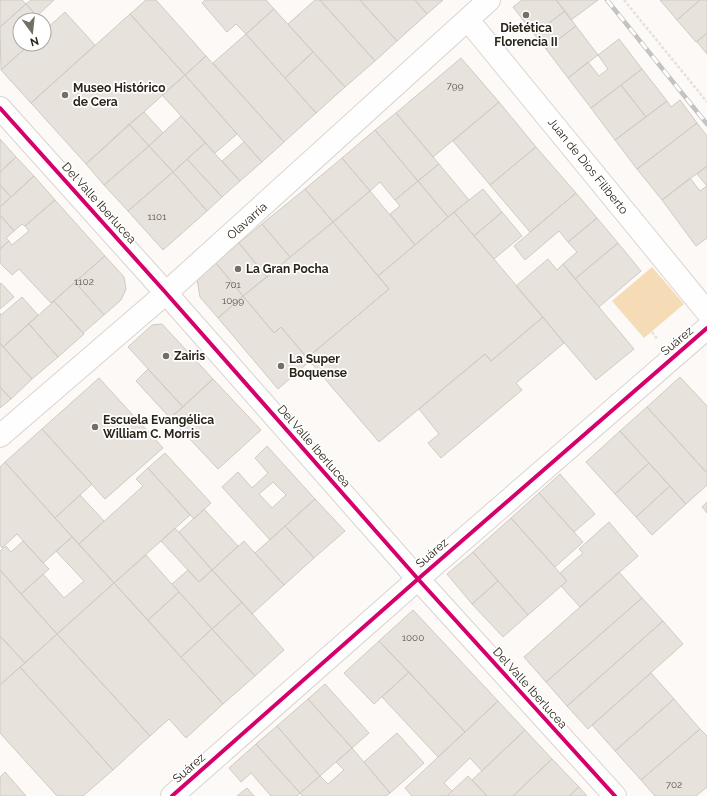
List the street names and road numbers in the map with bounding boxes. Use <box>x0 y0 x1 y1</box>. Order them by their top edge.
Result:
street label: Juan de Dios Filiberto <box>545 115 631 217</box>
street label: Del Valle Iberlucea <box>59 160 139 246</box>
street label: Olavarría <box>224 199 270 243</box>
street label: Suárez <box>658 323 696 359</box>
street label: Del Valle Iberlucea <box>275 402 353 490</box>
street label: Suárez <box>413 535 451 571</box>
street label: Del Valle Iberlucea <box>490 645 570 731</box>
street label: Suárez <box>170 750 208 786</box>

